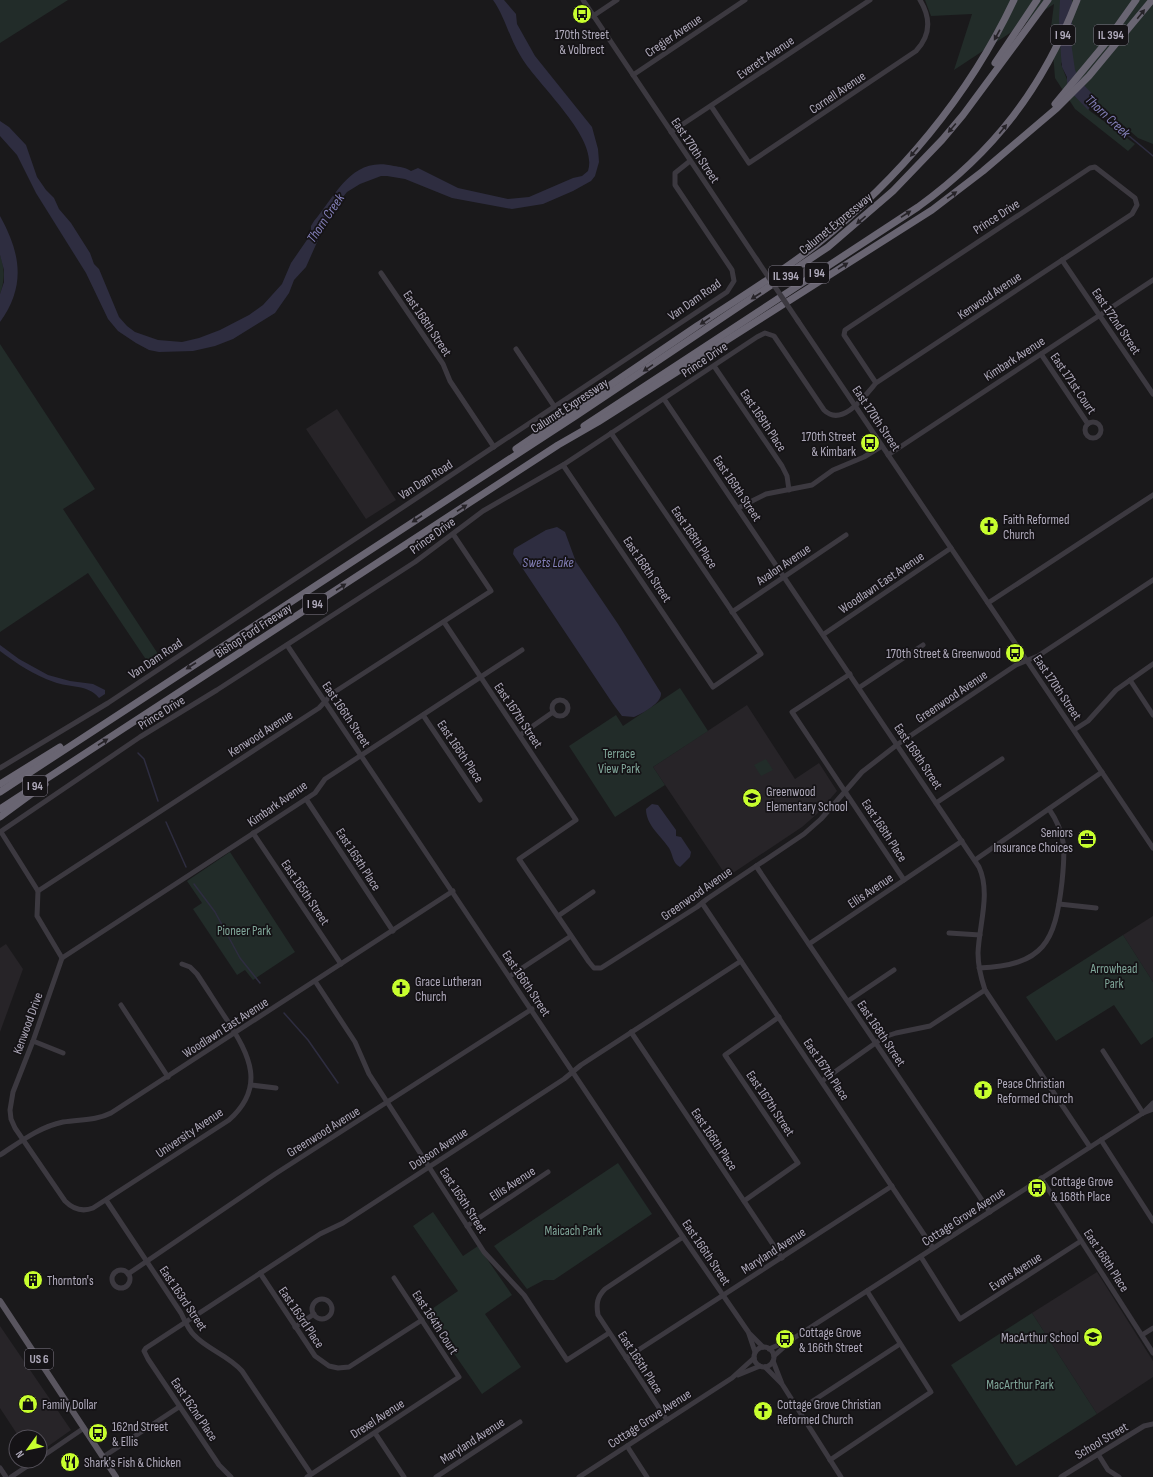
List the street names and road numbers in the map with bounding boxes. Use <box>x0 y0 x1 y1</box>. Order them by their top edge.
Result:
street label: Cregier Avenue <box>642 11 705 61</box>
road number: I 94 <box>1051 25 1075 45</box>
road number: IL 394 <box>1094 25 1128 45</box>
street label: Everett Avenue <box>734 33 797 83</box>
street label: Cornell Avenue <box>806 68 869 118</box>
street label: East 170th Street <box>667 115 723 186</box>
street label: Calumet Expressway <box>796 190 875 258</box>
street label: Prince Drive <box>970 196 1023 238</box>
road number: I 94 <box>805 263 829 283</box>
road number: IL 394 <box>769 266 803 286</box>
street label: Kenwood Avenue <box>955 269 1025 323</box>
street label: Van Dam Road <box>665 276 724 324</box>
street label: East 172nd Street <box>1088 285 1144 358</box>
street label: East 168th Street <box>399 288 455 359</box>
street label: Kimbark Avenue <box>981 333 1048 385</box>
street label: Prince Drive <box>678 339 731 381</box>
street label: East 171st Court <box>1047 350 1100 417</box>
street label: Calumet Expressway <box>528 375 611 437</box>
street label: East 170th Street <box>848 383 904 454</box>
street label: East 169th Place <box>736 386 790 455</box>
street label: East 169th Street <box>709 453 765 525</box>
street label: Van Dam Road <box>395 456 456 503</box>
street label: East 168th Place <box>667 503 721 572</box>
street label: Prince Drive <box>407 514 458 558</box>
street label: East 168th Street <box>619 534 675 605</box>
street label: Avalon Avenue <box>752 541 814 589</box>
street label: Woodlawn East Avenue <box>836 548 927 617</box>
road number: I 94 <box>303 594 327 614</box>
street label: Bishop Ford Freeway <box>212 600 295 662</box>
street label: Van Dam Road <box>126 635 186 683</box>
street label: East 170th Street <box>1029 652 1085 723</box>
street label: Greenwood Avenue <box>913 667 991 727</box>
street label: East 166th Street <box>318 679 374 750</box>
street label: East 167th Street <box>490 680 546 751</box>
street label: Prince Drive <box>135 692 188 734</box>
street label: Kenwood Avenue <box>225 707 296 761</box>
street label: East 166th Place <box>433 717 487 786</box>
street label: East 169th Street <box>890 721 946 793</box>
road number: I 94 <box>23 776 47 796</box>
street label: Kimbark Avenue <box>244 777 311 830</box>
street label: East 168th Place <box>858 796 910 865</box>
street label: East 165th Place <box>332 825 384 894</box>
street label: East 165th Street <box>277 857 333 928</box>
street label: Greenwood Avenue <box>658 863 735 924</box>
street label: Ellis Avenue <box>845 870 896 912</box>
street label: East 166th Street <box>498 948 554 1019</box>
street label: Kenwood Drive <box>9 990 47 1056</box>
street label: Woodlawn East Avenue <box>180 994 272 1062</box>
street label: East 168th Street <box>853 998 909 1069</box>
street label: East 167th Place <box>800 1036 853 1104</box>
street label: East 167th Street <box>742 1068 798 1139</box>
street label: Greenwood Avenue <box>284 1103 363 1161</box>
street label: University Avenue <box>153 1104 226 1161</box>
street label: East 166th Place <box>687 1105 741 1174</box>
street label: Dobson Avenue <box>406 1124 471 1174</box>
street label: Ellis Avenue <box>487 1163 538 1205</box>
street label: East 165th Street <box>436 1165 490 1237</box>
street label: Cottage Grove Avenue <box>919 1184 1008 1250</box>
street label: East 166th Street <box>678 1217 734 1288</box>
street label: Maryland Avenue <box>738 1224 809 1278</box>
street label: East 168th Place <box>1080 1226 1132 1295</box>
street label: Evans Avenue <box>986 1249 1045 1295</box>
street label: East 163rd Street <box>156 1263 211 1334</box>
street label: East 163rd Place <box>275 1284 328 1351</box>
street label: East 164th Court <box>409 1287 462 1358</box>
street label: East 165th Place <box>614 1328 666 1397</box>
road number: US 6 <box>25 1349 53 1369</box>
street label: East 162nd Place <box>167 1375 221 1444</box>
street label: Cottage Grove Avenue <box>605 1386 694 1452</box>
street label: Drexel Avenue <box>348 1395 408 1442</box>
street label: Maryland Avenue <box>437 1414 508 1468</box>
street label: School Street <box>1072 1419 1131 1463</box>

